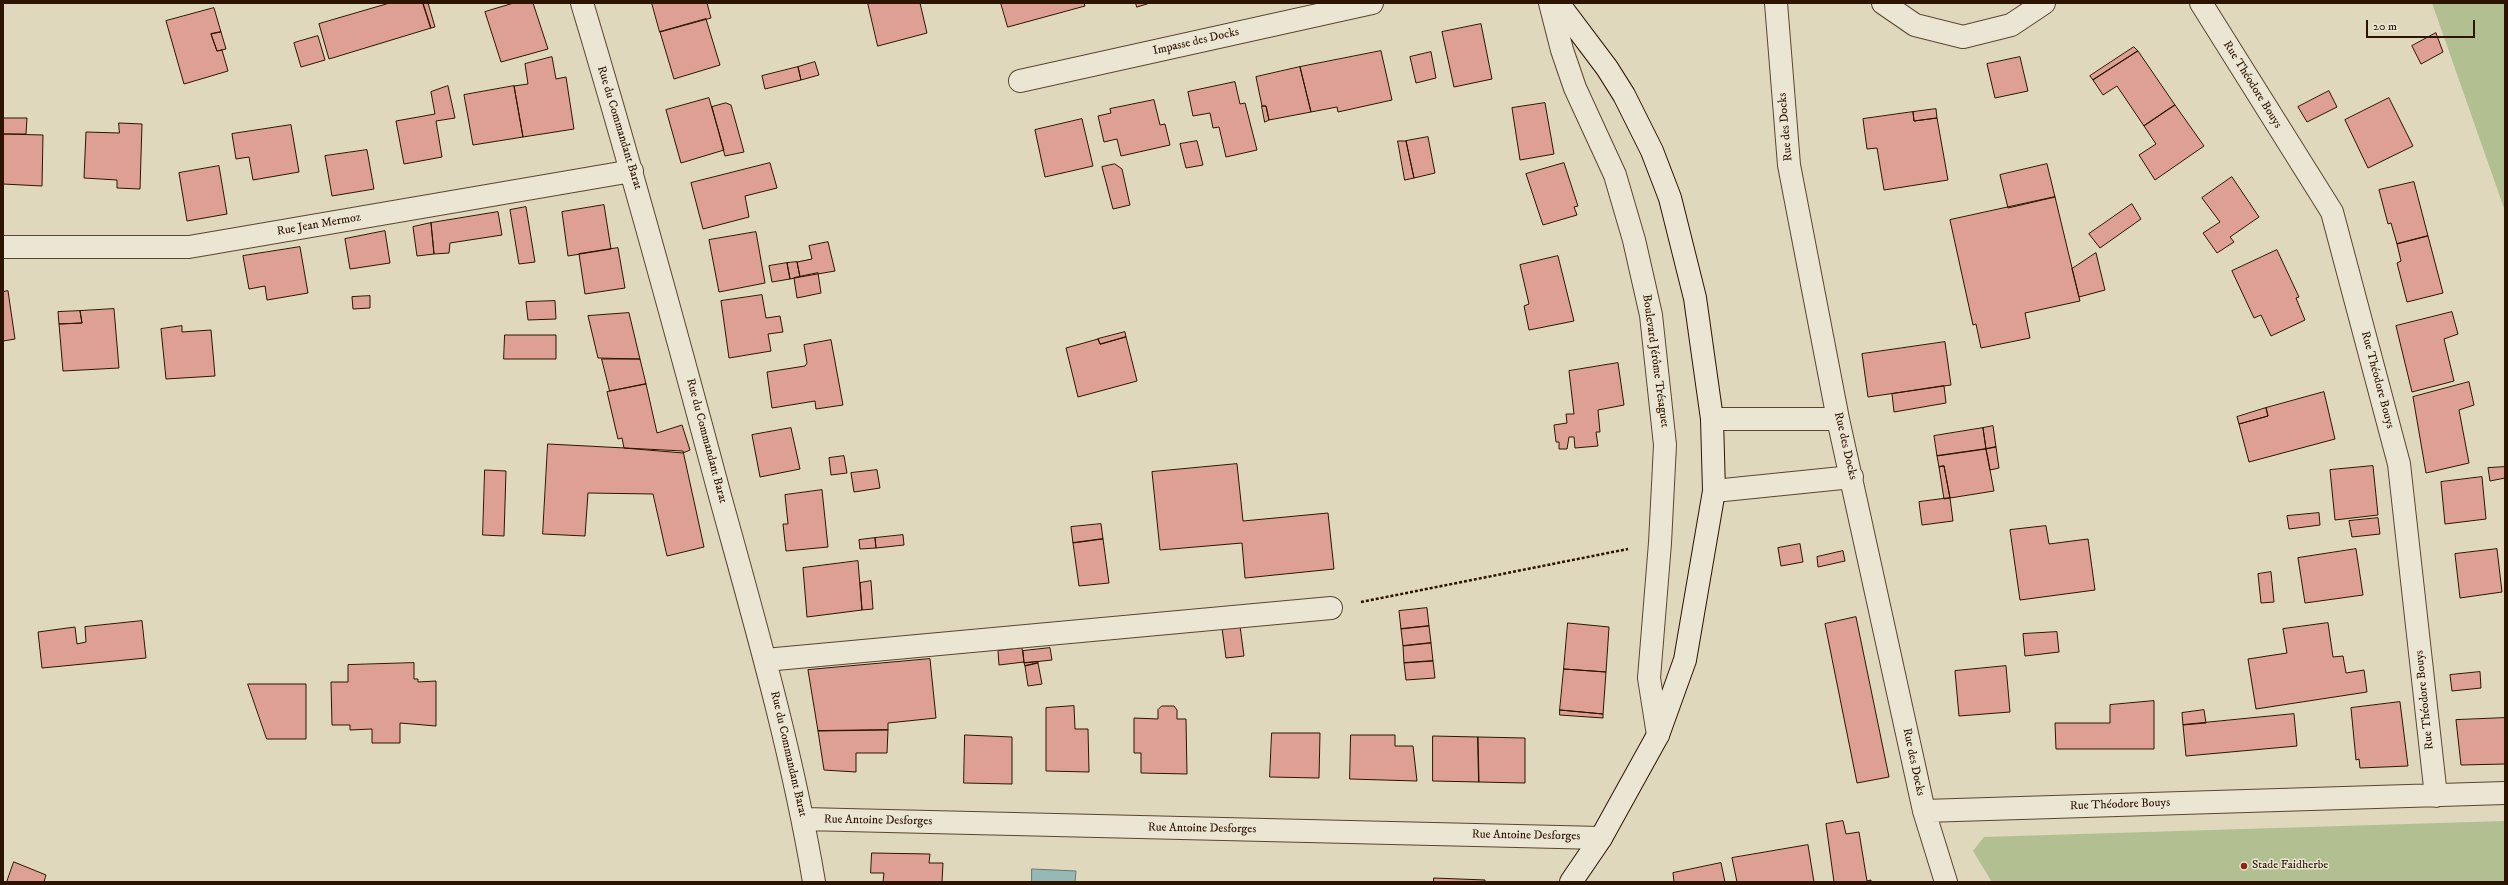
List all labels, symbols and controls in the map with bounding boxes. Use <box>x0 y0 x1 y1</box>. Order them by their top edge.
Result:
scale bar <box>2368 12 2477 38</box>
text: 20 m <box>2373 19 2397 34</box>
street label: Impasse des Docks <box>1151 25 1241 59</box>
street label: Rue Théodore Bouys <box>2219 39 2285 131</box>
street label: Rue du Commandant Barat <box>593 64 645 192</box>
street label: Rue des Docks <box>1776 92 1796 162</box>
street label: Rue Jean Mermoz <box>276 211 362 239</box>
street label: Boulevard Jérôme Trésaguet <box>1639 293 1671 429</box>
street label: Rue Théodore Bouys <box>2357 330 2397 430</box>
street label: Rue du Commandant Barat <box>682 377 730 505</box>
street label: Rue des Docks <box>1830 411 1860 481</box>
street label: Rue Théodore Bouys <box>2413 649 2437 751</box>
street label: Rue du Commandant Barat <box>767 690 809 818</box>
street label: Rue des Docks <box>1899 727 1927 797</box>
street label: Rue Théodore Bouys <box>2070 796 2170 814</box>
street label: Rue Antoine Desforges <box>824 813 932 829</box>
street label: Rue Antoine Desforges <box>1148 821 1256 837</box>
street label: Rue Antoine Desforges <box>1472 828 1580 844</box>
place label: Stade Faidherbe <box>2252 859 2328 873</box>
marker: Stade Faidherbe <box>2239 861 2249 871</box>

